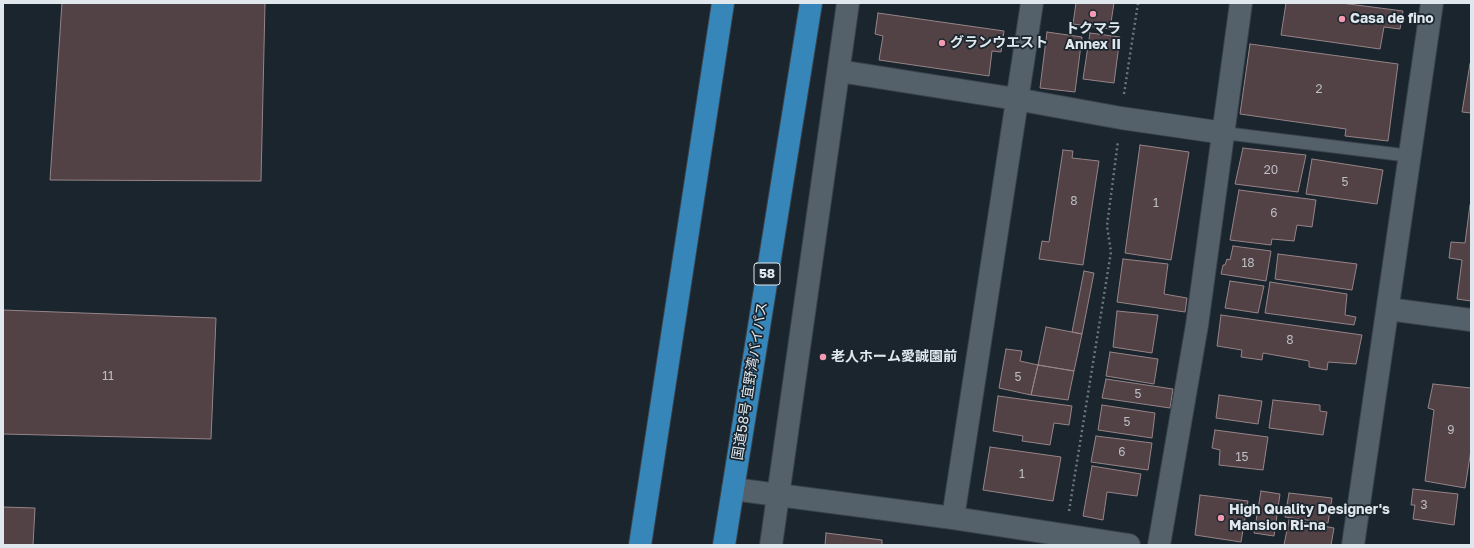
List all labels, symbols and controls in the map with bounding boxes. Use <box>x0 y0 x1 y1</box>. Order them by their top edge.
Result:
marker: トクマラ Annex II <box>1088 9 1098 19</box>
place label: Casa de fino <box>1350 11 1434 27</box>
marker: Casa de fino <box>1337 14 1347 24</box>
place label: トクマラ Annex II <box>1065 21 1121 54</box>
place label: グランウエスト <box>950 35 1048 51</box>
marker: グランウエスト <box>937 38 947 48</box>
house number: 2 <box>1316 82 1322 96</box>
house number: 20 <box>1264 163 1278 177</box>
house number: 5 <box>1342 175 1348 189</box>
house number: 8 <box>1070 194 1078 208</box>
house number: 1 <box>1153 196 1159 210</box>
house number: 6 <box>1270 206 1278 220</box>
house number: 18 <box>1241 256 1255 270</box>
road number: 58 <box>754 263 780 285</box>
street label: 国道58号 宜野湾バイパス <box>729 301 771 461</box>
house number: 8 <box>1286 333 1294 347</box>
place label: 老人ホーム愛誠園前 <box>831 349 957 365</box>
marker: 老人ホーム愛誠園前 <box>818 352 828 362</box>
house number: 11 <box>102 369 114 383</box>
house number: 5 <box>1015 370 1021 384</box>
house number: 5 <box>1135 387 1141 401</box>
house number: 5 <box>1124 415 1130 429</box>
house number: 9 <box>1447 423 1455 437</box>
house number: 6 <box>1118 445 1126 459</box>
house number: 15 <box>1236 450 1248 464</box>
house number: 1 <box>1019 467 1025 481</box>
house number: 3 <box>1420 498 1428 512</box>
place label: High Quality Designer's Mansion Ri-na <box>1229 502 1390 534</box>
marker: High Quality Designer's Mansion Ri-na <box>1216 513 1226 523</box>

